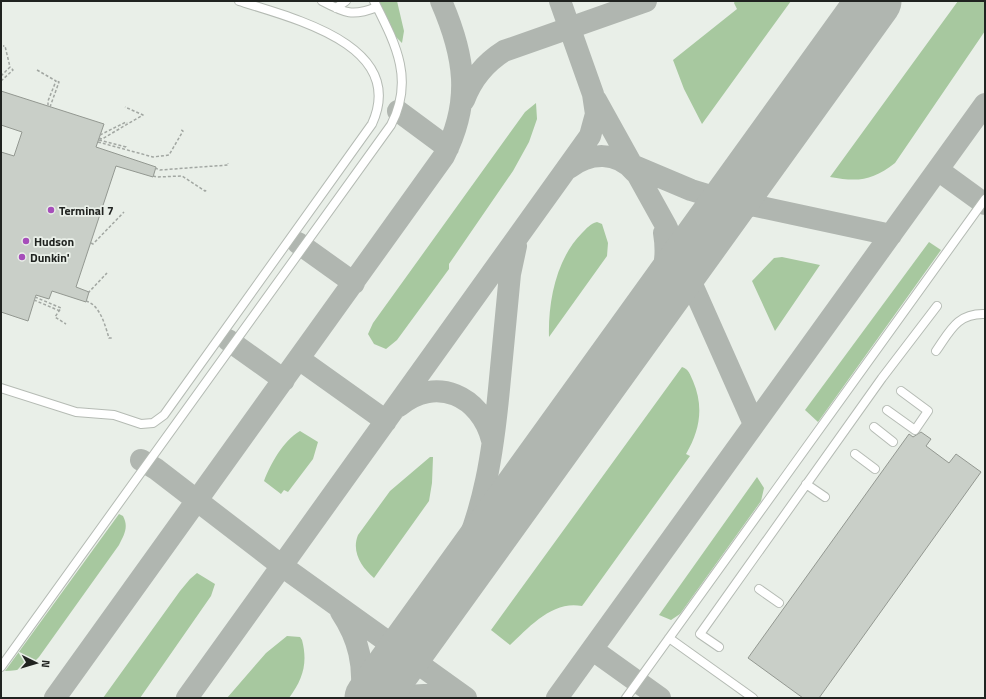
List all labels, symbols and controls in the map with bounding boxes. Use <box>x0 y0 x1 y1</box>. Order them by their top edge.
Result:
place label: Terminal 7 <box>59 201 114 220</box>
marker: Terminal 7 <box>46 205 56 215</box>
place label: Hudson <box>34 232 74 251</box>
marker: Hudson <box>21 236 31 246</box>
place label: Dunkin' <box>30 248 70 267</box>
marker: Dunkin' <box>17 252 27 262</box>
north arrow <box>16 643 56 683</box>
text: N <box>38 659 54 668</box>

